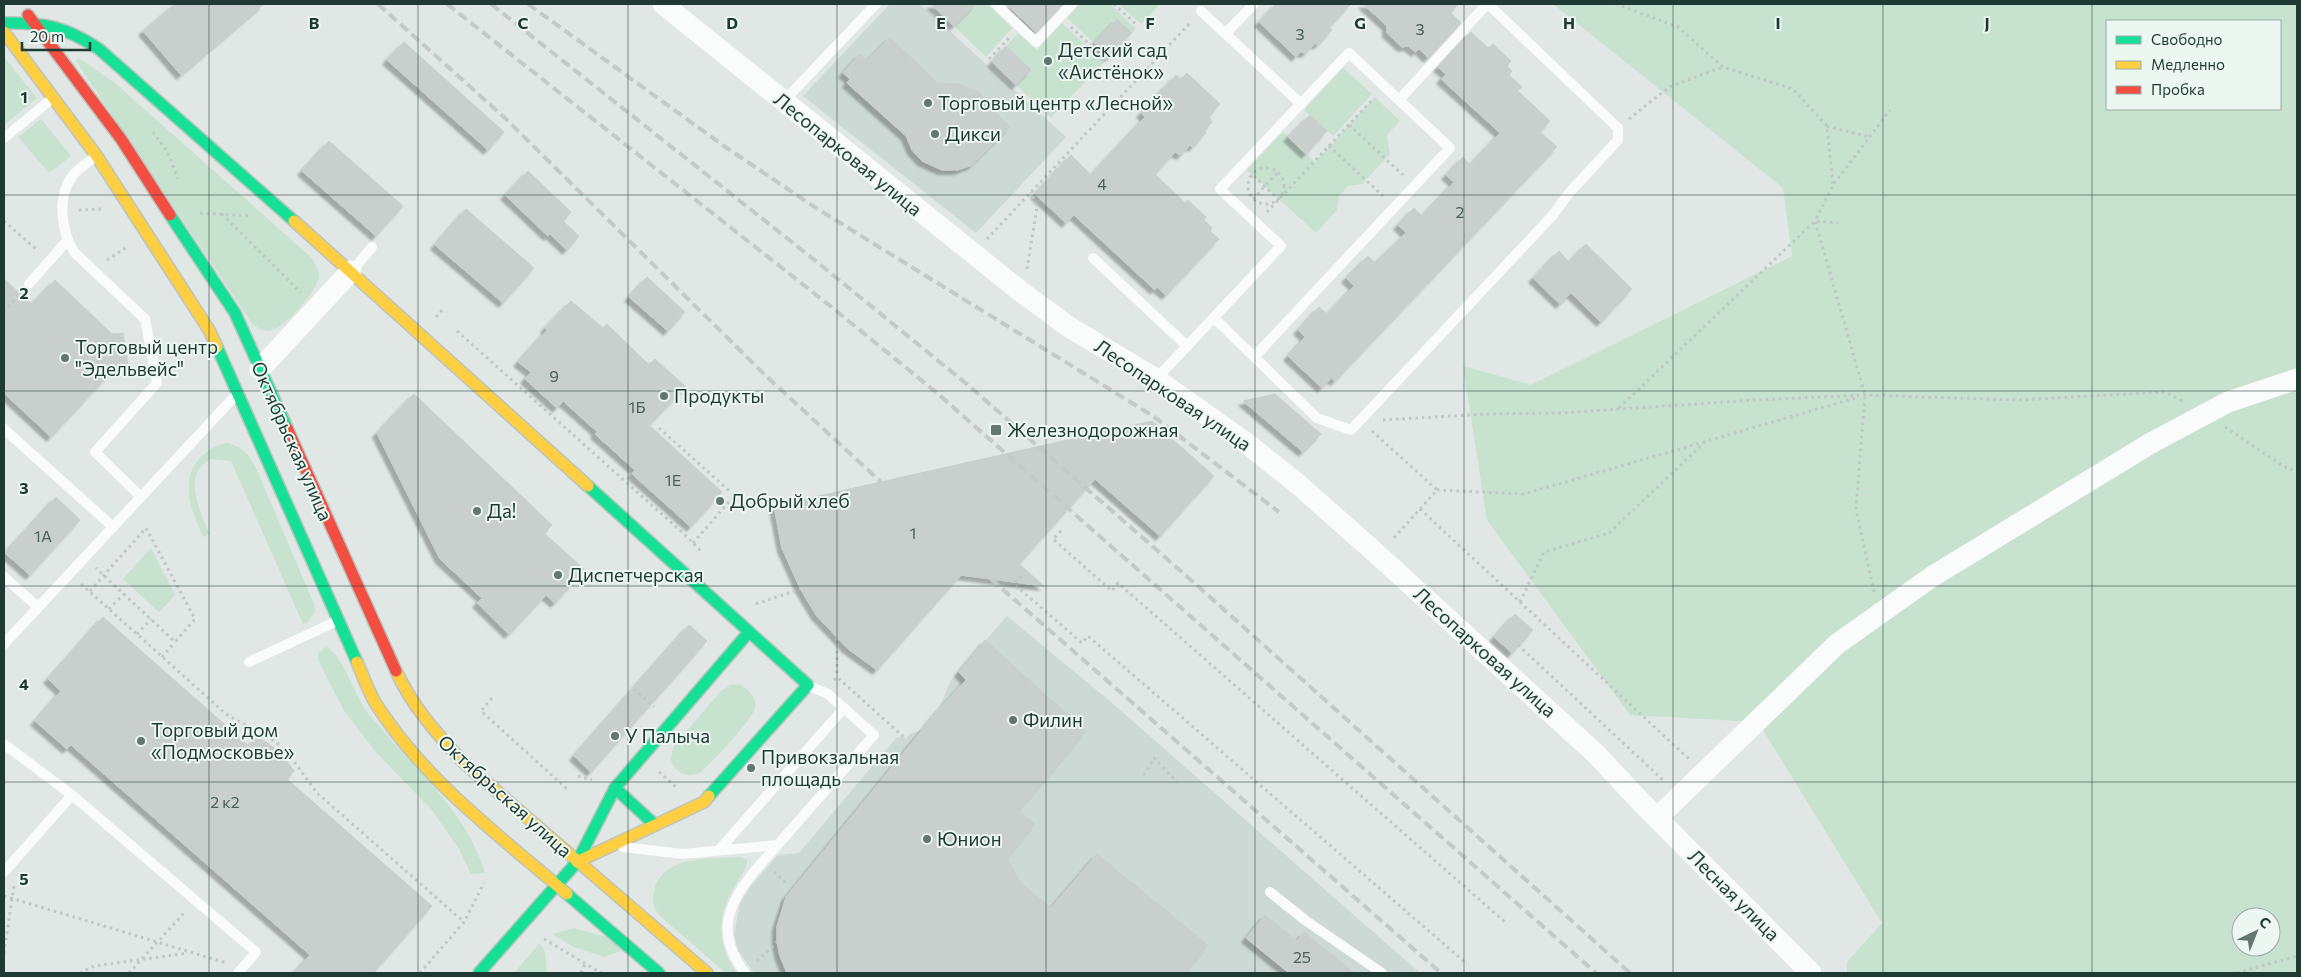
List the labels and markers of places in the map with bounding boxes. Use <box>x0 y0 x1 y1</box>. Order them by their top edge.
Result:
place label: Детский сад «Аистёнок» <box>1058 38 1167 83</box>
marker: Детский сад «Аистёнок» <box>1042 55 1054 67</box>
place label: Торговый центр «Лесной» <box>938 91 1173 114</box>
marker: Торговый центр «Лесной» <box>922 97 934 109</box>
place label: Дикси <box>945 122 1001 145</box>
marker: Дикси <box>929 128 941 140</box>
place label: Торговый центр "Эдельвейс" <box>75 335 218 380</box>
marker: Торговый центр "Эдельвейс" <box>59 352 71 364</box>
place label: Продукты <box>674 384 764 407</box>
marker: Продукты <box>658 390 670 402</box>
place label: Железнодорожная <box>1007 418 1178 441</box>
marker: Железнодорожная <box>989 423 1003 437</box>
place label: Добрый хлеб <box>730 489 850 512</box>
marker: Добрый хлеб <box>714 495 726 507</box>
place label: Да! <box>487 499 516 522</box>
marker: Да! <box>471 505 483 517</box>
place label: Диспетчерская <box>568 563 704 586</box>
marker: Диспетчерская <box>552 569 564 581</box>
place label: Филин <box>1023 708 1083 731</box>
marker: Филин <box>1007 714 1019 726</box>
place label: Торговый дом «Подмосковье» <box>151 718 294 763</box>
place label: У Палыча <box>625 724 710 747</box>
marker: У Палыча <box>609 730 621 742</box>
marker: Торговый дом «Подмосковье» <box>135 735 147 747</box>
place label: Привокзальная площадь <box>761 745 899 790</box>
marker: Привокзальная площадь <box>745 762 757 774</box>
place label: Юнион <box>937 827 1001 850</box>
marker: Юнион <box>921 833 933 845</box>

